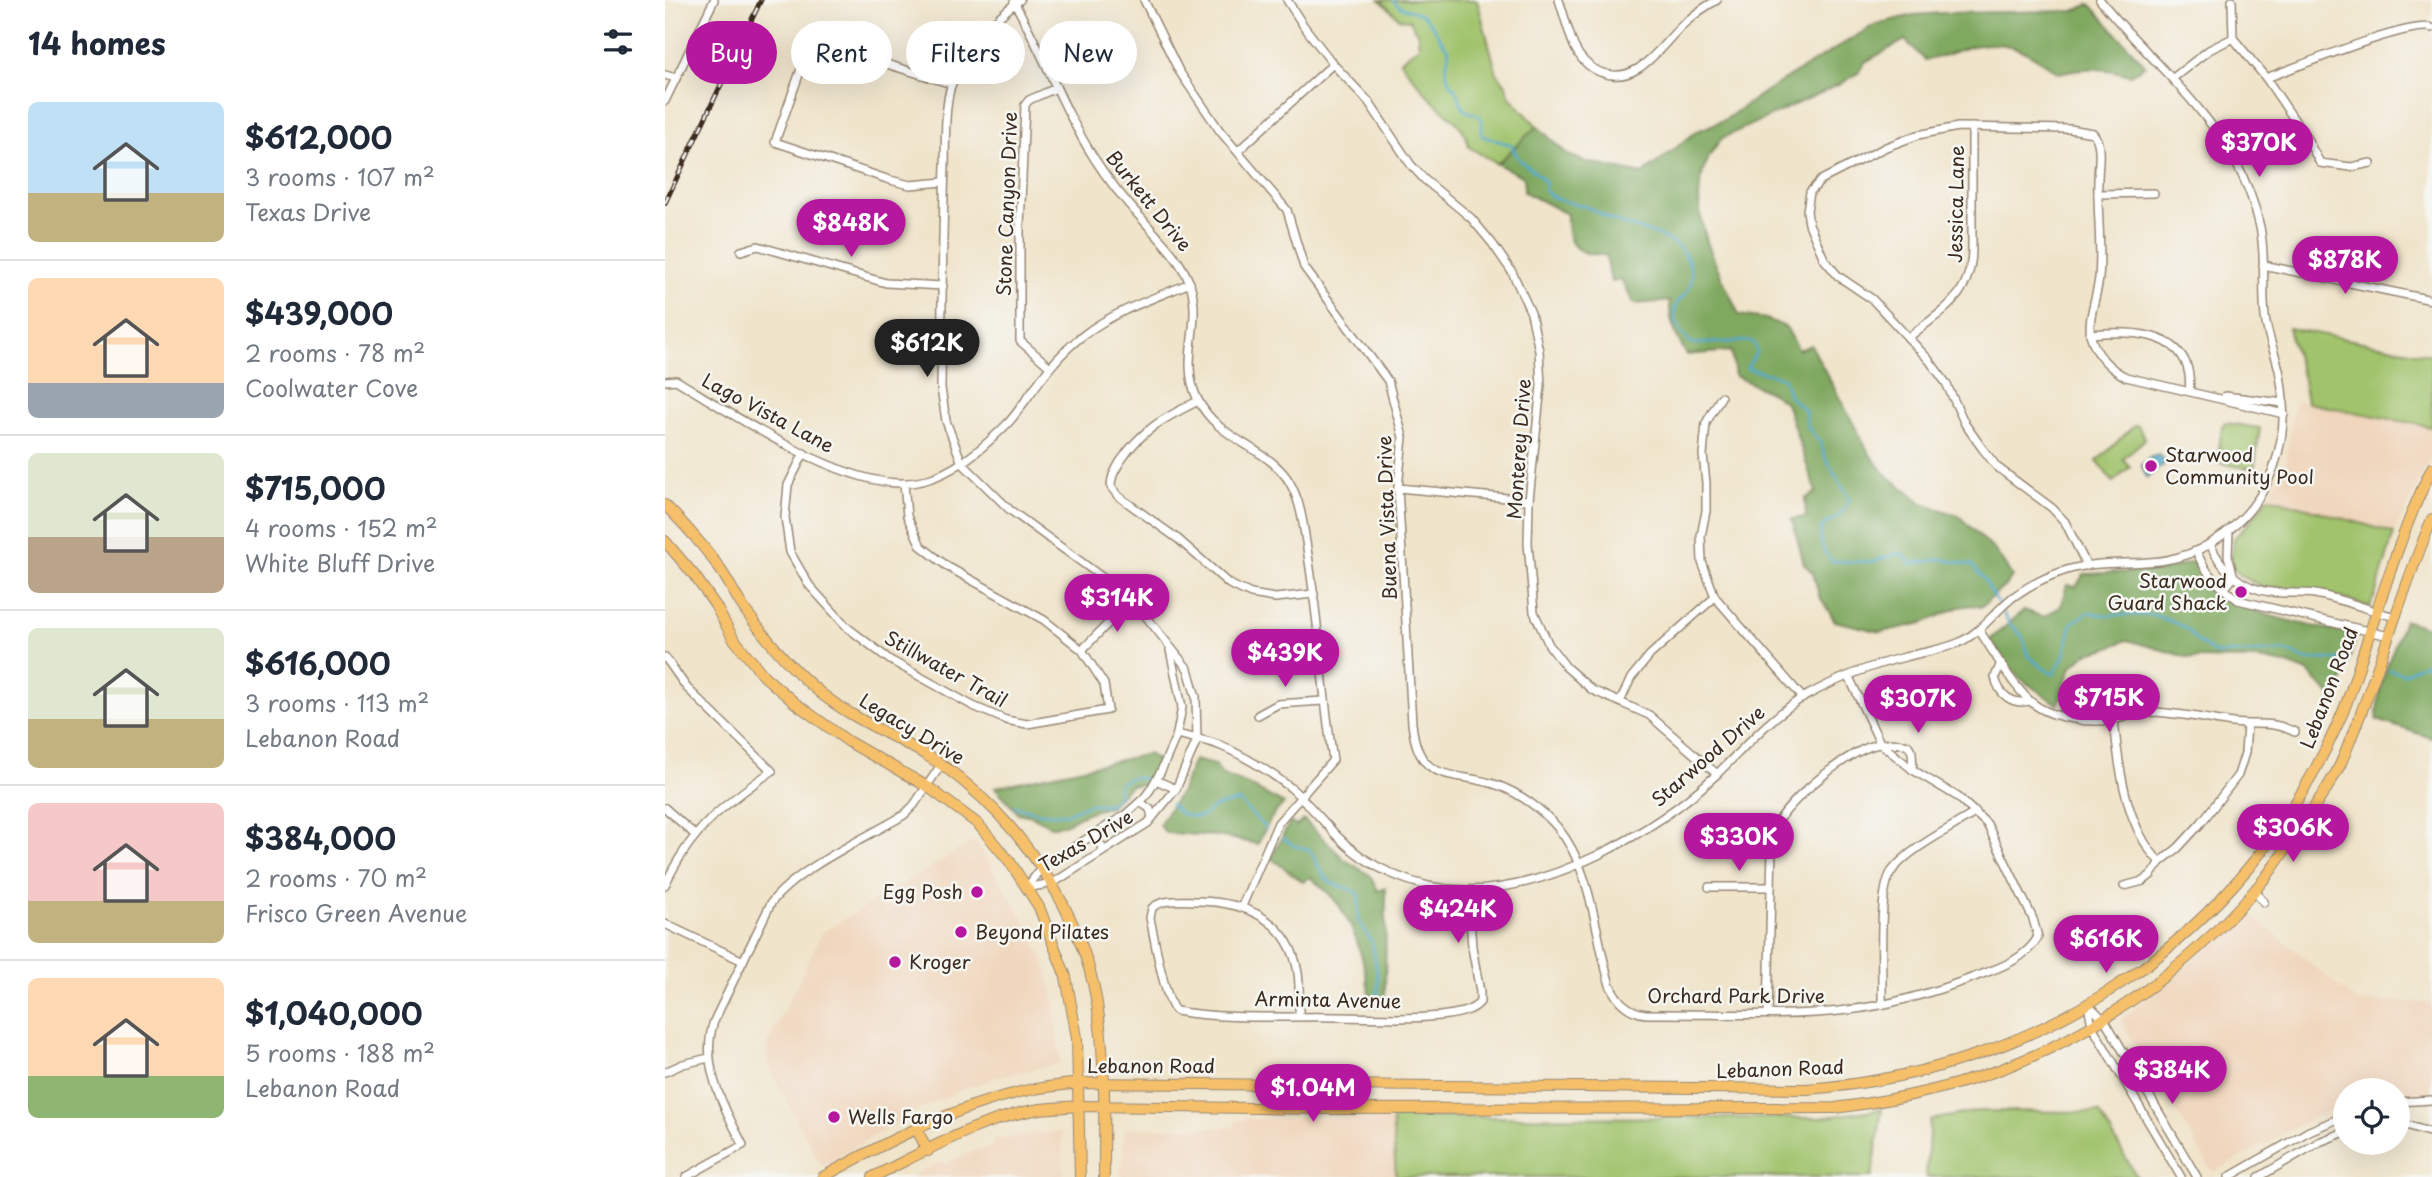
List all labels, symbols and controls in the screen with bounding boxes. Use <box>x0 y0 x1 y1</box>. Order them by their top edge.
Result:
text: 14 homes <box>28 20 166 65</box>
chip: Buy <box>686 21 777 84</box>
chip: Rent <box>791 21 892 84</box>
chip: Filters <box>906 21 1025 84</box>
chip: New <box>1039 21 1137 84</box>
icon: filters <box>599 23 637 61</box>
street label: Stone Canyon Drive <box>989 111 1023 297</box>
text: $612,000 <box>245 114 392 159</box>
pin: $370K <box>2210 120 2308 179</box>
text: $370K <box>2221 124 2297 159</box>
icon: home <box>84 130 168 214</box>
street label: Burkett Drive <box>1100 144 1199 257</box>
street label: Jessica Lane <box>1940 145 1970 263</box>
text: 3 rooms · 107 m² <box>245 159 435 194</box>
text: Texas Drive <box>245 194 371 229</box>
pin: $848K <box>802 200 900 259</box>
text: $848K <box>813 204 889 239</box>
pin: $878K <box>2296 236 2394 296</box>
text: $878K <box>2308 241 2382 276</box>
text: $439,000 <box>245 290 393 335</box>
icon: home <box>84 306 168 390</box>
pin: $612K <box>878 320 976 379</box>
text: $612K <box>891 324 964 359</box>
text: 2 rooms · 78 m² <box>245 335 425 370</box>
street label: Lago Vista Lane <box>697 366 839 459</box>
text: Coolwater Cove <box>245 370 418 405</box>
street label: Monterey Drive <box>1499 378 1537 520</box>
street label: Buena Vista Drive <box>1369 435 1403 601</box>
place label: Starwood Community Pool <box>2165 440 2314 490</box>
marker: Starwood Community Pool <box>2143 458 2159 474</box>
text: $715,000 <box>245 465 386 510</box>
icon: home <box>84 481 168 565</box>
text: 4 rooms · 152 m² <box>245 510 438 545</box>
text: White Bluff Drive <box>245 545 435 580</box>
place label: Starwood Guard Shack <box>2107 566 2227 616</box>
pin: $314K <box>1068 574 1166 634</box>
text: $314K <box>1080 579 1154 614</box>
marker: Starwood Guard Shack <box>2233 584 2249 600</box>
street label: Stillwater Trail <box>880 623 1013 714</box>
street label: Lebanon Road <box>2292 623 2364 752</box>
pin: $439K <box>1236 630 1334 689</box>
text: $439K <box>1247 634 1323 669</box>
text: $616,000 <box>245 640 391 685</box>
icon: home <box>84 656 168 740</box>
pin: $715K <box>2060 674 2158 734</box>
pin: $307K <box>1869 676 1967 735</box>
text: $715K <box>2074 679 2144 714</box>
text: $307K <box>1880 680 1956 715</box>
text: 3 rooms · 113 m² <box>245 685 429 720</box>
street label: Legacy Drive <box>855 686 970 771</box>
street label: Starwood Drive <box>1644 698 1770 813</box>
text: Lebanon Road <box>245 720 400 755</box>
street label: Texas Drive <box>1033 802 1138 878</box>
pin: $306K <box>2244 804 2342 864</box>
text: $306K <box>2253 809 2333 844</box>
pin: $330K <box>1690 814 1788 873</box>
text: $384,000 <box>245 815 396 860</box>
text: $330K <box>1700 818 1778 853</box>
icon: home <box>84 831 168 915</box>
text: 2 rooms · 70 m² <box>245 860 427 895</box>
place label: Egg Posh <box>883 877 963 905</box>
marker: Egg Posh <box>969 884 985 900</box>
pin: $424K <box>1409 886 1507 945</box>
text: $424K <box>1419 890 1497 925</box>
text: Frisco Green Avenue <box>245 895 467 930</box>
pin: $616K <box>2057 916 2155 975</box>
place label: Beyond Pilates <box>975 917 1109 945</box>
text: $616K <box>2069 920 2143 955</box>
marker: Beyond Pilates <box>953 924 969 940</box>
place label: Kroger <box>909 947 971 975</box>
marker: Kroger <box>887 954 903 970</box>
street label: Orchard Park Drive <box>1647 981 1825 1009</box>
street label: Arminta Avenue <box>1254 984 1402 1014</box>
text: $1,040,000 <box>245 990 423 1035</box>
icon: home <box>84 1006 168 1090</box>
text: 5 rooms · 188 m² <box>245 1035 435 1070</box>
pin: $384K <box>2123 1046 2221 1106</box>
street label: Lebanon Road <box>1087 1051 1215 1079</box>
text: $384K <box>2134 1051 2210 1086</box>
street label: Lebanon Road <box>1715 1052 1844 1084</box>
pin: $1.04M <box>1256 1064 1370 1124</box>
text: $1.04M <box>1270 1069 1356 1104</box>
text: Lebanon Road <box>245 1070 400 1105</box>
map controls <box>2333 1078 2410 1155</box>
button: locate <box>2333 1078 2410 1155</box>
place label: Wells Fargo <box>848 1102 953 1130</box>
marker: Wells Fargo <box>826 1109 842 1125</box>

